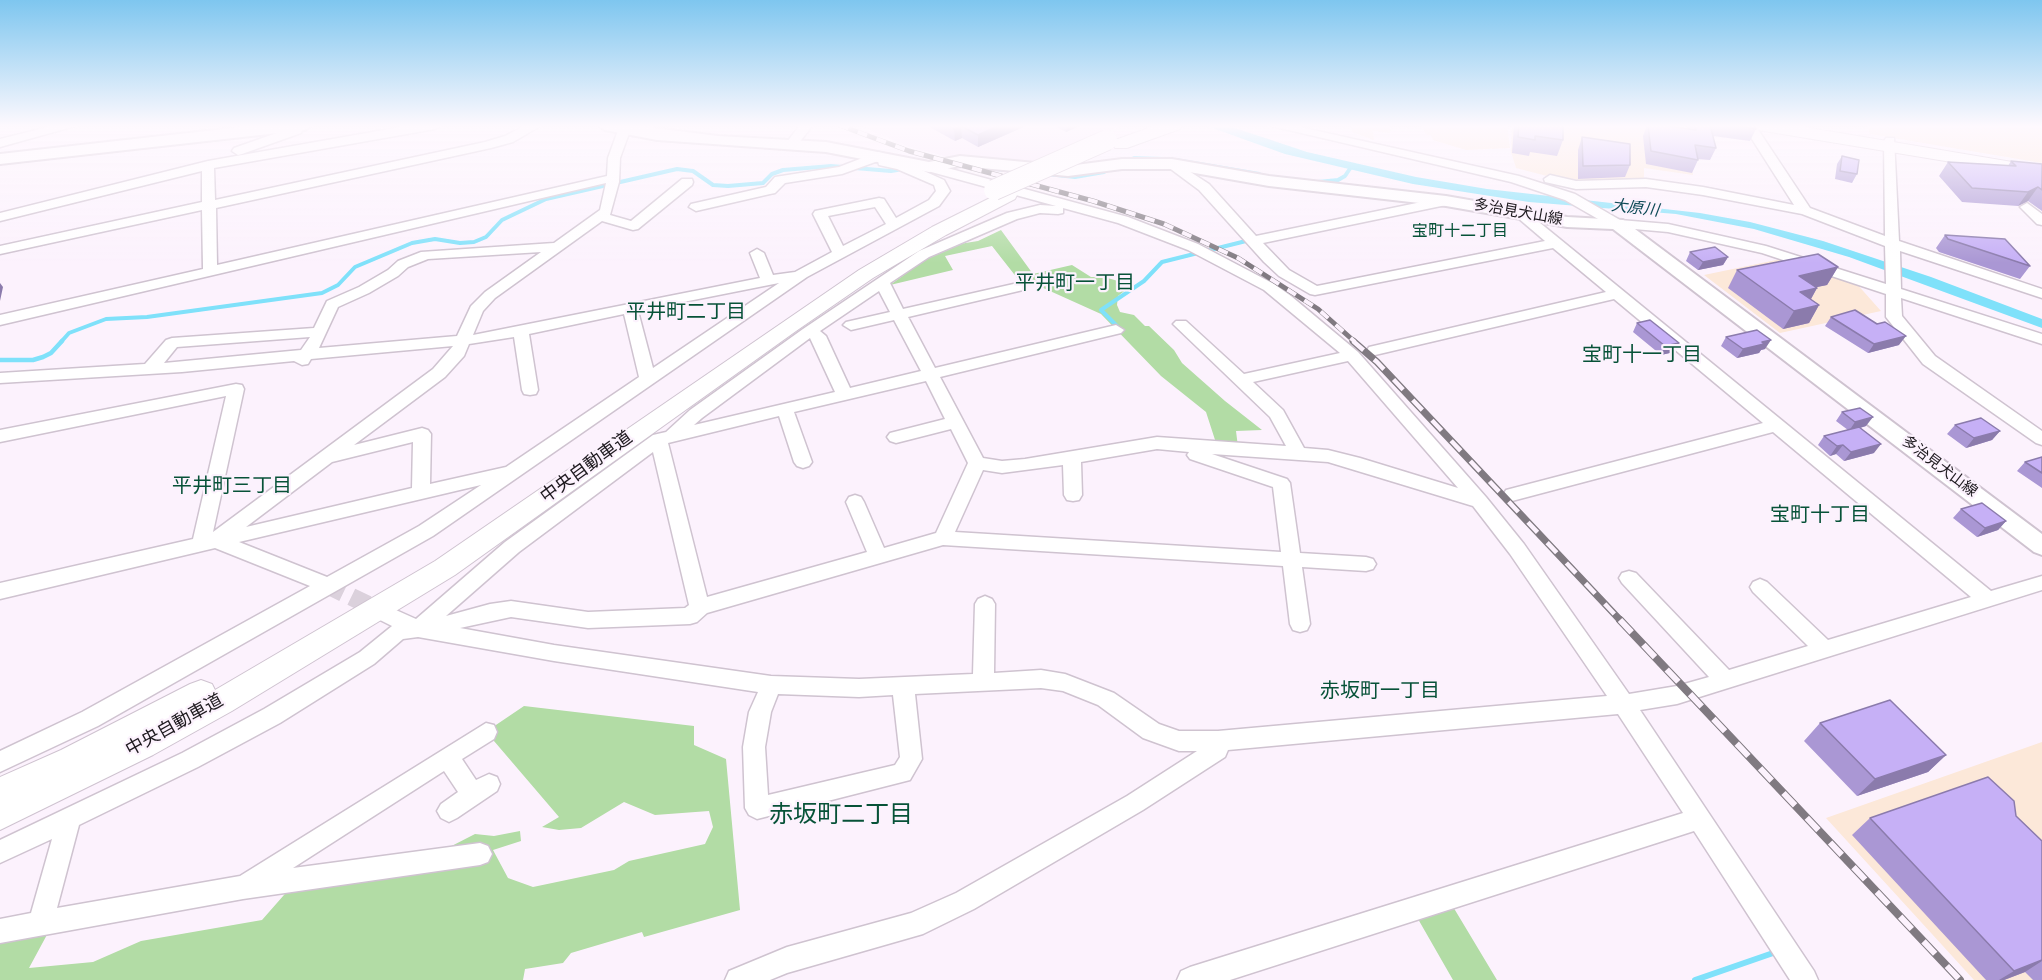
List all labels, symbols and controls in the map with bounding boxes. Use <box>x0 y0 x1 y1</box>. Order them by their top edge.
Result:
street label: 多治見犬山線 <box>1472 196 1564 230</box>
water label: 大原川 <box>1610 197 1660 221</box>
district label: 宝町十二丁目 <box>1412 222 1508 242</box>
district label: 平井町一丁目 <box>1015 272 1135 296</box>
district label: 平井町二丁目 <box>626 301 746 325</box>
district label: 宝町十一丁目 <box>1582 344 1702 368</box>
street label: 中央自動車道 <box>537 428 637 508</box>
street label: 多治見犬山線 <box>1898 433 1980 501</box>
district label: 平井町三丁目 <box>172 475 292 499</box>
district label: 宝町十丁目 <box>1770 504 1870 528</box>
district label: 赤坂町一丁目 <box>1320 680 1440 704</box>
street label: 中央自動車道 <box>123 690 227 762</box>
district label: 赤坂町二丁目 <box>769 802 913 830</box>

